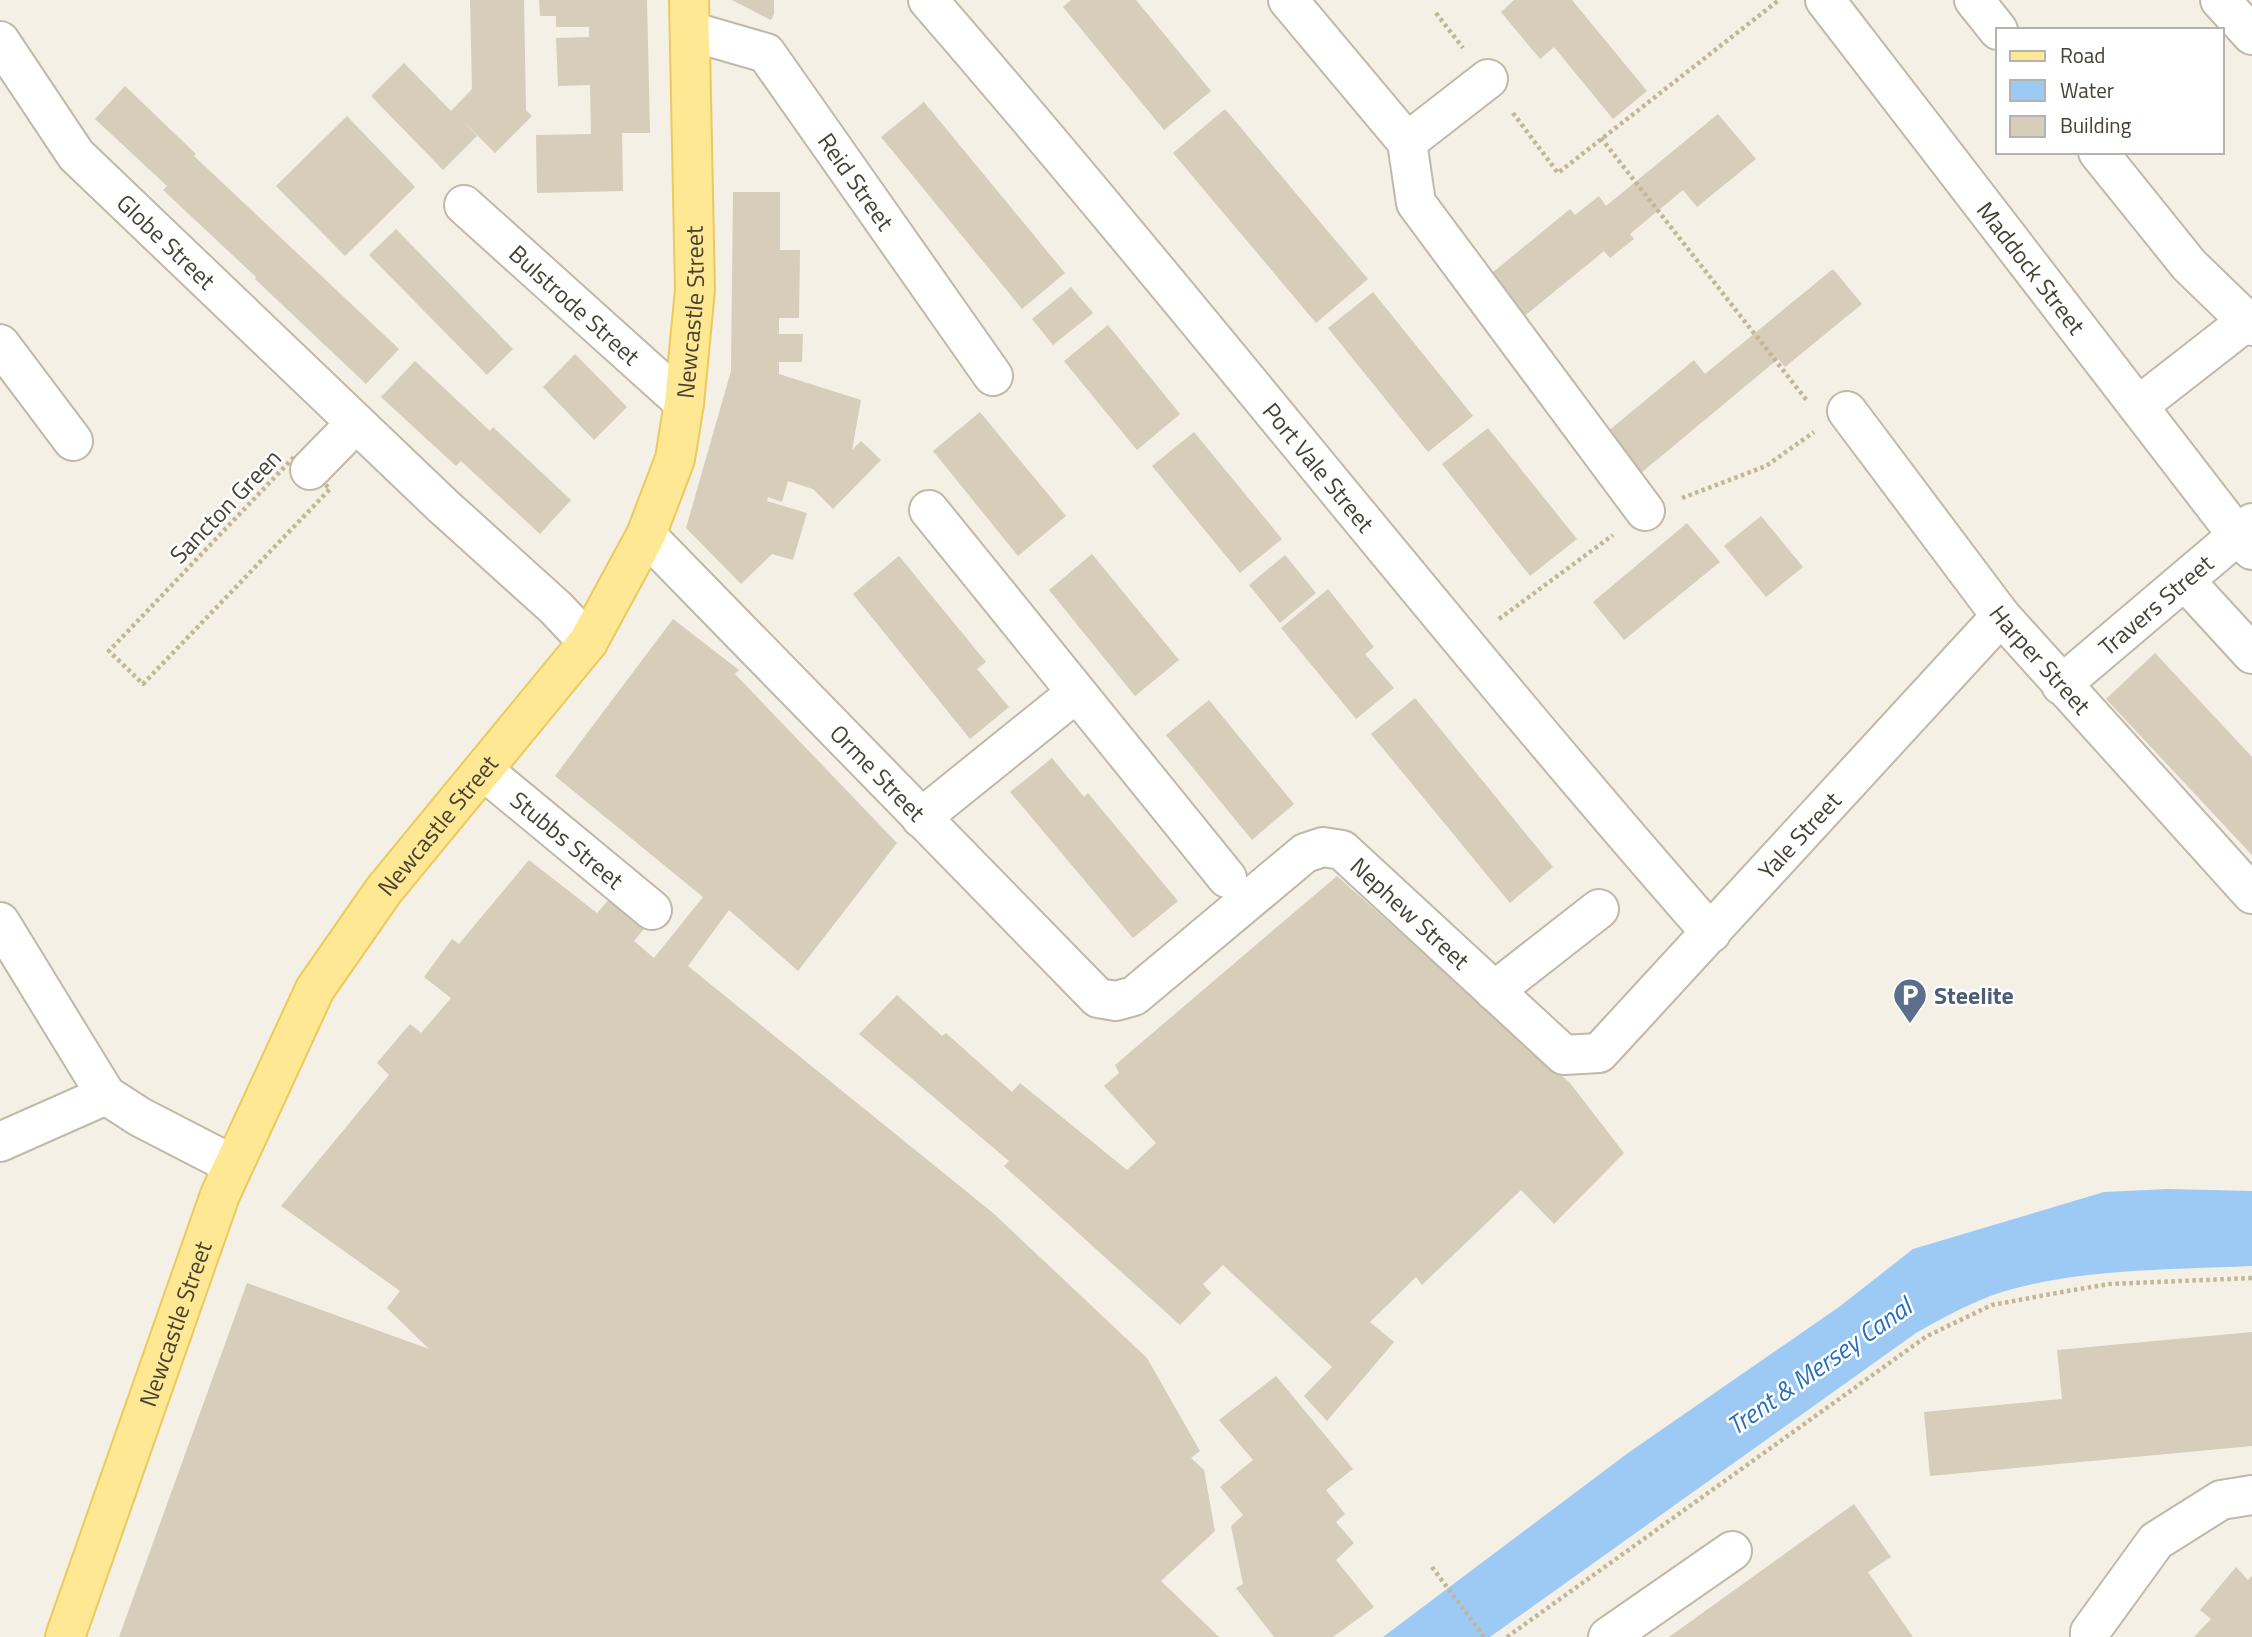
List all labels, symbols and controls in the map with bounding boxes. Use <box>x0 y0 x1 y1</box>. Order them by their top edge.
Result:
legend <box>1996 28 2224 154</box>
text: Road <box>2060 39 2105 71</box>
text: Water <box>2060 74 2114 106</box>
text: Building <box>2060 109 2132 141</box>
street label: Reid Street <box>809 125 903 238</box>
street label: Globe Street <box>109 185 224 298</box>
street label: Maddock Street <box>1968 194 2095 342</box>
street label: Newcastle Street <box>667 225 713 400</box>
street label: Bulstrode Street <box>501 236 649 374</box>
street label: Port Vale Street <box>1254 394 1384 540</box>
street label: Sancton Green <box>161 440 289 572</box>
street label: Travers Street <box>2090 545 2221 664</box>
street label: Harper Street <box>1981 597 2100 723</box>
street label: Orme Street <box>822 716 934 830</box>
street label: Newcastle Street <box>368 746 507 903</box>
street label: Stubbs Street <box>503 782 632 898</box>
street label: Yale Street <box>1749 783 1849 887</box>
street label: Nephew Street <box>1342 848 1478 978</box>
parking icon: Steelite <box>1891 976 1929 1025</box>
place label: Steelite <box>1934 977 2014 1013</box>
street label: Newcastle Street <box>129 1235 221 1411</box>
water label: Trent & Mersey Canal <box>1719 1286 1922 1444</box>

